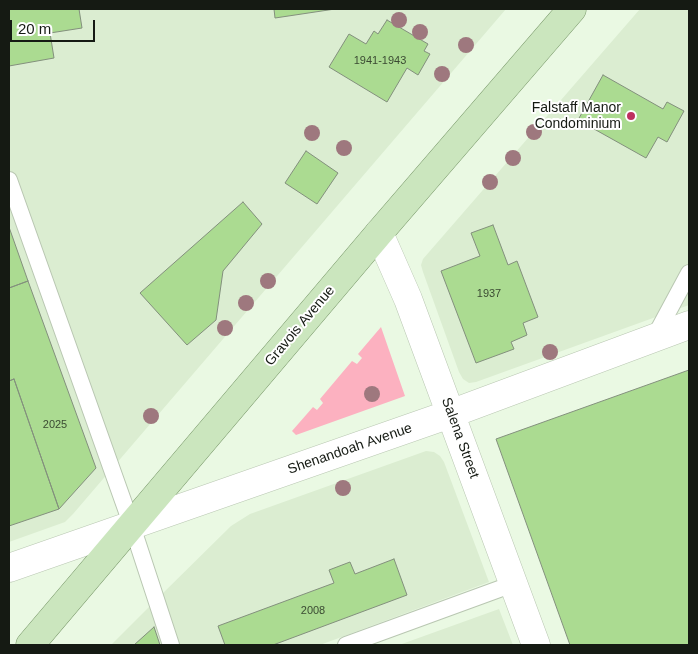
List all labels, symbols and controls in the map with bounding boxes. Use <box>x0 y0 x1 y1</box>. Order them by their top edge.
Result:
scale bar <box>12 10 98 42</box>
text: 20 m <box>18 20 51 37</box>
house number: 1941-1943 <box>354 54 406 68</box>
place label: Falstaff Manor Condominium <box>532 100 621 132</box>
marker: Falstaff Manor Condominium <box>625 110 637 122</box>
street label: Gravois Avenue <box>262 283 338 369</box>
house number: 1937 <box>477 287 501 301</box>
street label: Salena Street <box>438 395 482 481</box>
house number: 2025 <box>43 418 67 432</box>
street label: Shenandoah Avenue <box>286 420 414 478</box>
house number: 2008 <box>301 604 325 618</box>

